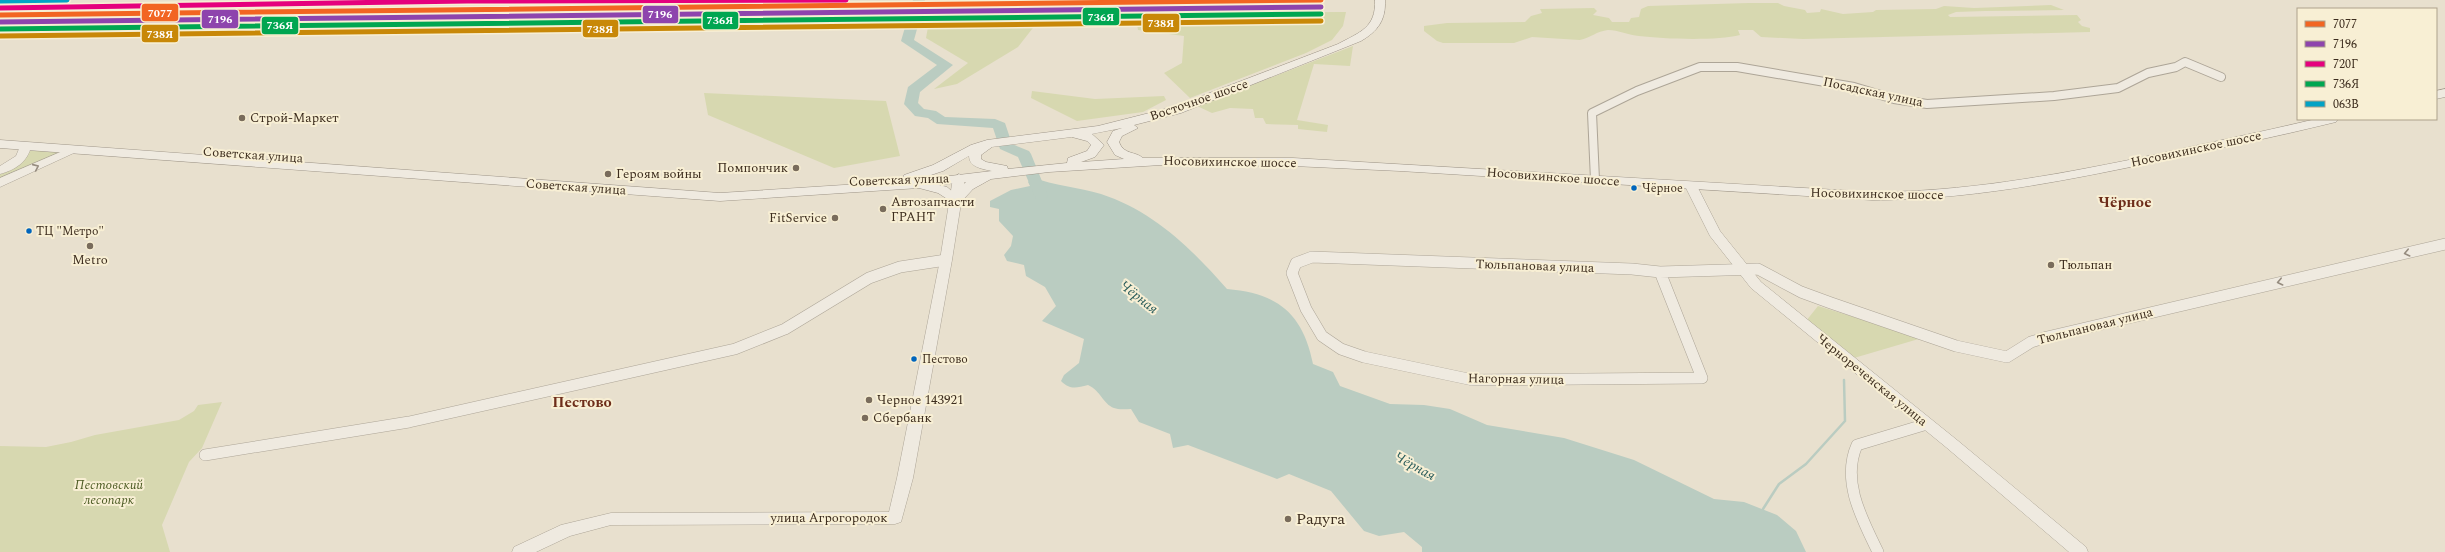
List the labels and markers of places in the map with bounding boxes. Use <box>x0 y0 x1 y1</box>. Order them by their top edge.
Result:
place label: Строй-Маркет <box>250 108 339 128</box>
marker: Строй-Маркет <box>237 113 247 123</box>
place label: Помпончик <box>717 158 788 178</box>
marker: Помпончик <box>791 163 801 173</box>
place label: Героям войны <box>616 164 702 184</box>
marker: Героям войны <box>603 169 613 179</box>
place label: Чёрное <box>1642 179 1683 198</box>
marker: Чёрное <box>1629 183 1639 193</box>
place label: Автозапчасти ГРАНТ <box>891 192 975 227</box>
marker: Автозапчасти ГРАНТ <box>878 204 888 214</box>
place label: FitService <box>769 208 827 228</box>
marker: FitService <box>830 213 840 223</box>
place label: ТЦ "Метро" <box>36 222 104 241</box>
marker: ТЦ "Метро" <box>24 226 34 236</box>
marker: Metro <box>85 241 95 251</box>
place label: Metro <box>72 250 108 270</box>
place label: Тюльпан <box>2059 255 2112 275</box>
marker: Тюльпан <box>2046 260 2056 270</box>
place label: Пестово <box>922 350 968 369</box>
marker: Пестово <box>909 354 919 364</box>
place label: Черное 143921 <box>877 390 963 410</box>
marker: Черное 143921 <box>864 395 874 405</box>
place label: Сбербанк <box>873 408 932 428</box>
marker: Сбербанк <box>860 413 870 423</box>
place label: Радуга <box>1296 507 1345 531</box>
marker: Радуга <box>1283 514 1293 524</box>

